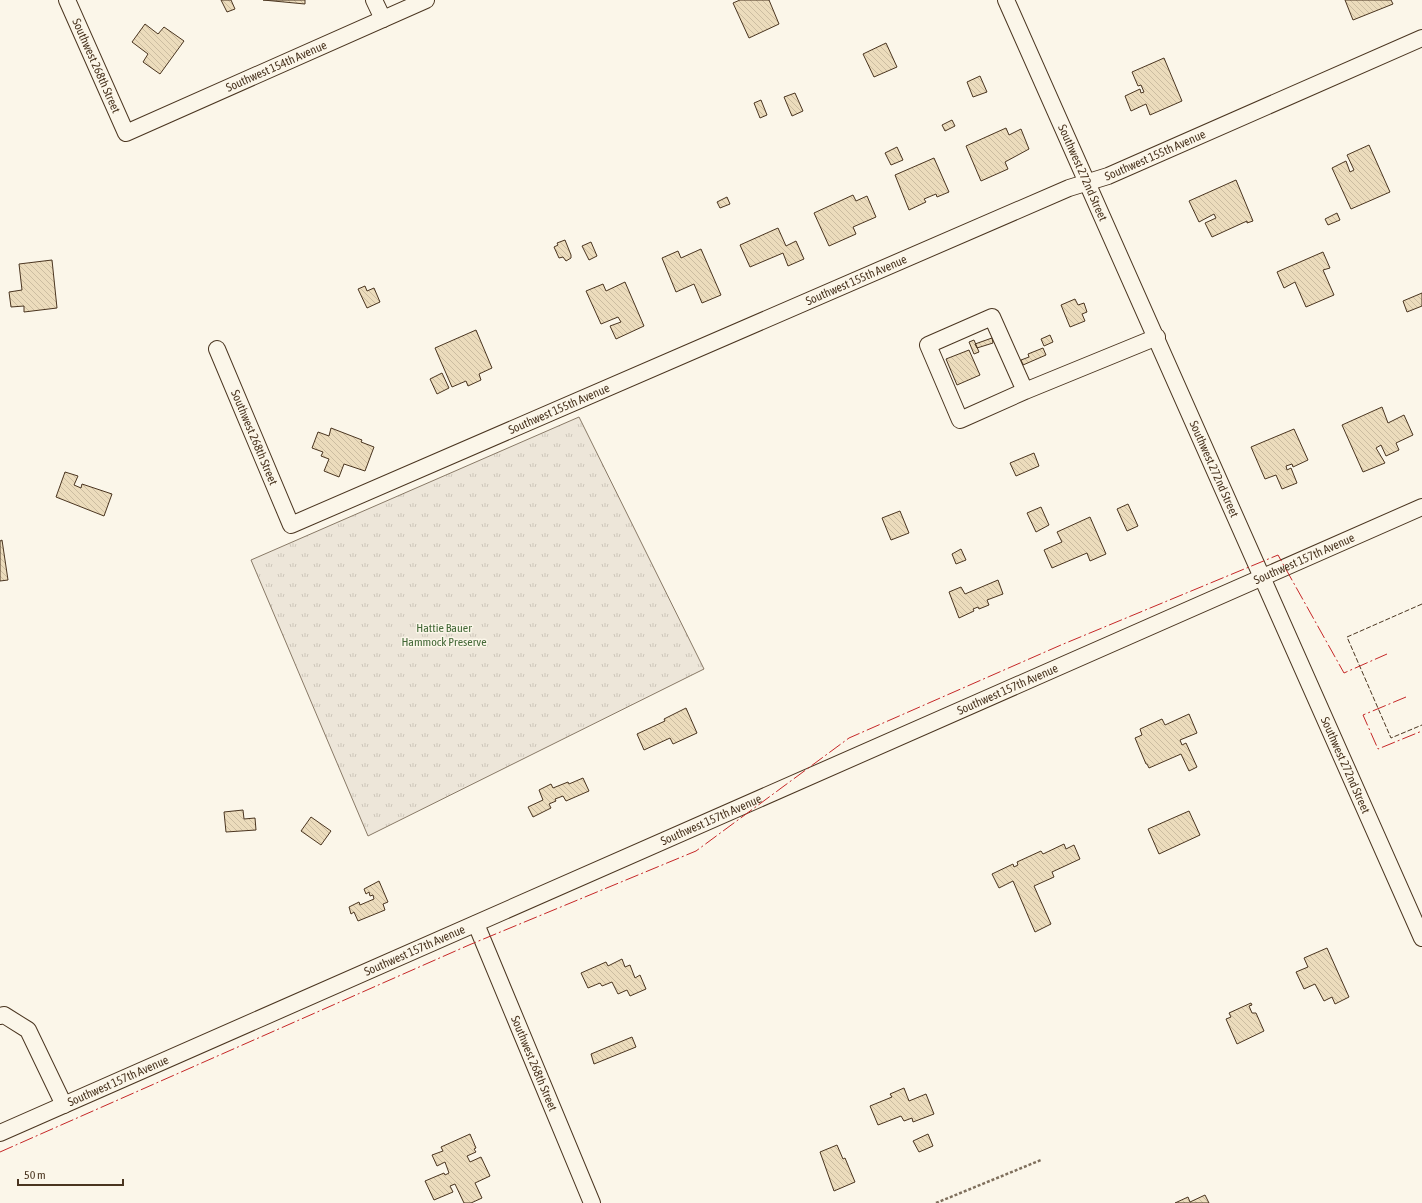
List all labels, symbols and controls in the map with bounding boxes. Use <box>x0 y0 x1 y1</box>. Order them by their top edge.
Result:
street label: Southwest 268th Street <box>69 16 123 116</box>
street label: Southwest 154th Avenue <box>224 38 329 95</box>
street label: Southwest 272nd Street <box>1055 122 1110 224</box>
street label: Southwest 155th Avenue <box>1103 127 1208 184</box>
street label: Southwest 155th Avenue <box>804 252 909 308</box>
street label: Southwest 155th Avenue <box>506 381 612 437</box>
street label: Southwest 268th Street <box>228 388 281 488</box>
street label: Southwest 272nd Street <box>1186 419 1242 520</box>
street label: Southwest 157th Avenue <box>1252 531 1357 587</box>
park label: Hattie Bauer Hammock Preserve <box>401 621 487 649</box>
street label: Southwest 157th Avenue <box>955 661 1060 718</box>
street label: Southwest 272nd Street <box>1318 715 1373 816</box>
street label: Southwest 157th Avenue <box>659 792 764 848</box>
street label: Southwest 157th Avenue <box>362 922 467 979</box>
street label: Southwest 268th Street <box>508 1014 560 1114</box>
street label: Southwest 157th Avenue <box>65 1053 171 1109</box>
scale bar <box>18 1161 123 1187</box>
text: 50 m <box>24 1168 46 1182</box>

